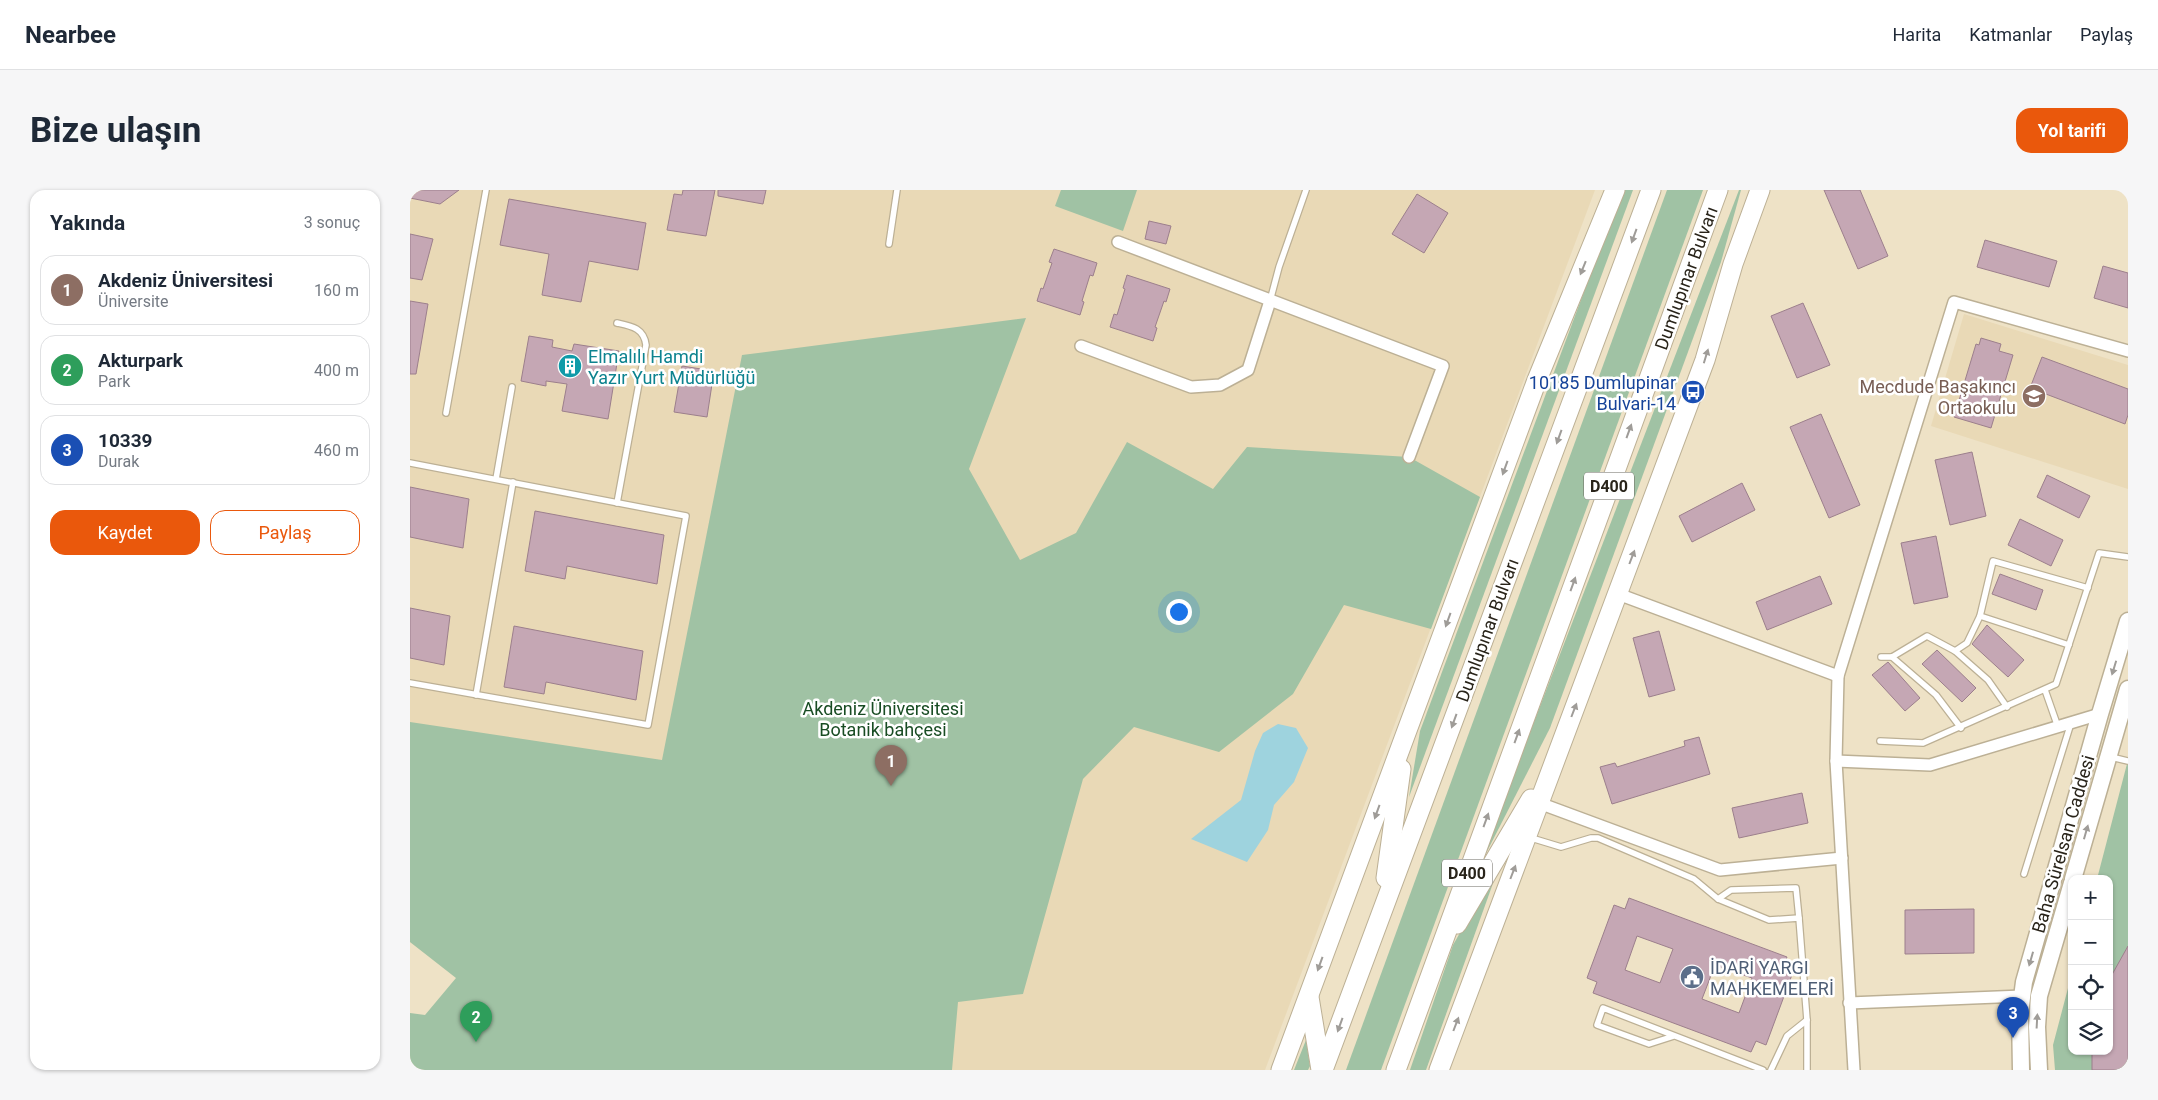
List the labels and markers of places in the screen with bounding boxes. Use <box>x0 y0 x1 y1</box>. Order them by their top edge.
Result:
place label: Elmalılı Hamdi Yazır Yurt Müdürlüğü <box>588 346 755 388</box>
building icon: Elmalılı Hamdi Yazır Yurt Müdürlüğü <box>557 353 583 379</box>
place label: 10185 Dumlupinar Bulvari-14 <box>1529 372 1676 414</box>
place label: Mecdude Başakıncı Ortaokulu <box>1860 376 2016 418</box>
bus stop icon: 10185 Dumlupinar Bulvari-14 <box>1680 379 1706 405</box>
school or university icon: Mecdude Başakıncı Ortaokulu <box>2021 383 2047 409</box>
pin: 1 <box>875 745 907 786</box>
place label: İDARİ YARGI MAHKEMELERİ <box>1710 957 1834 999</box>
public building icon: İDARİ YARGI MAHKEMELERİ <box>1679 964 1705 990</box>
pin: 3 <box>1997 997 2029 1038</box>
pin: 2 <box>460 1001 492 1042</box>

